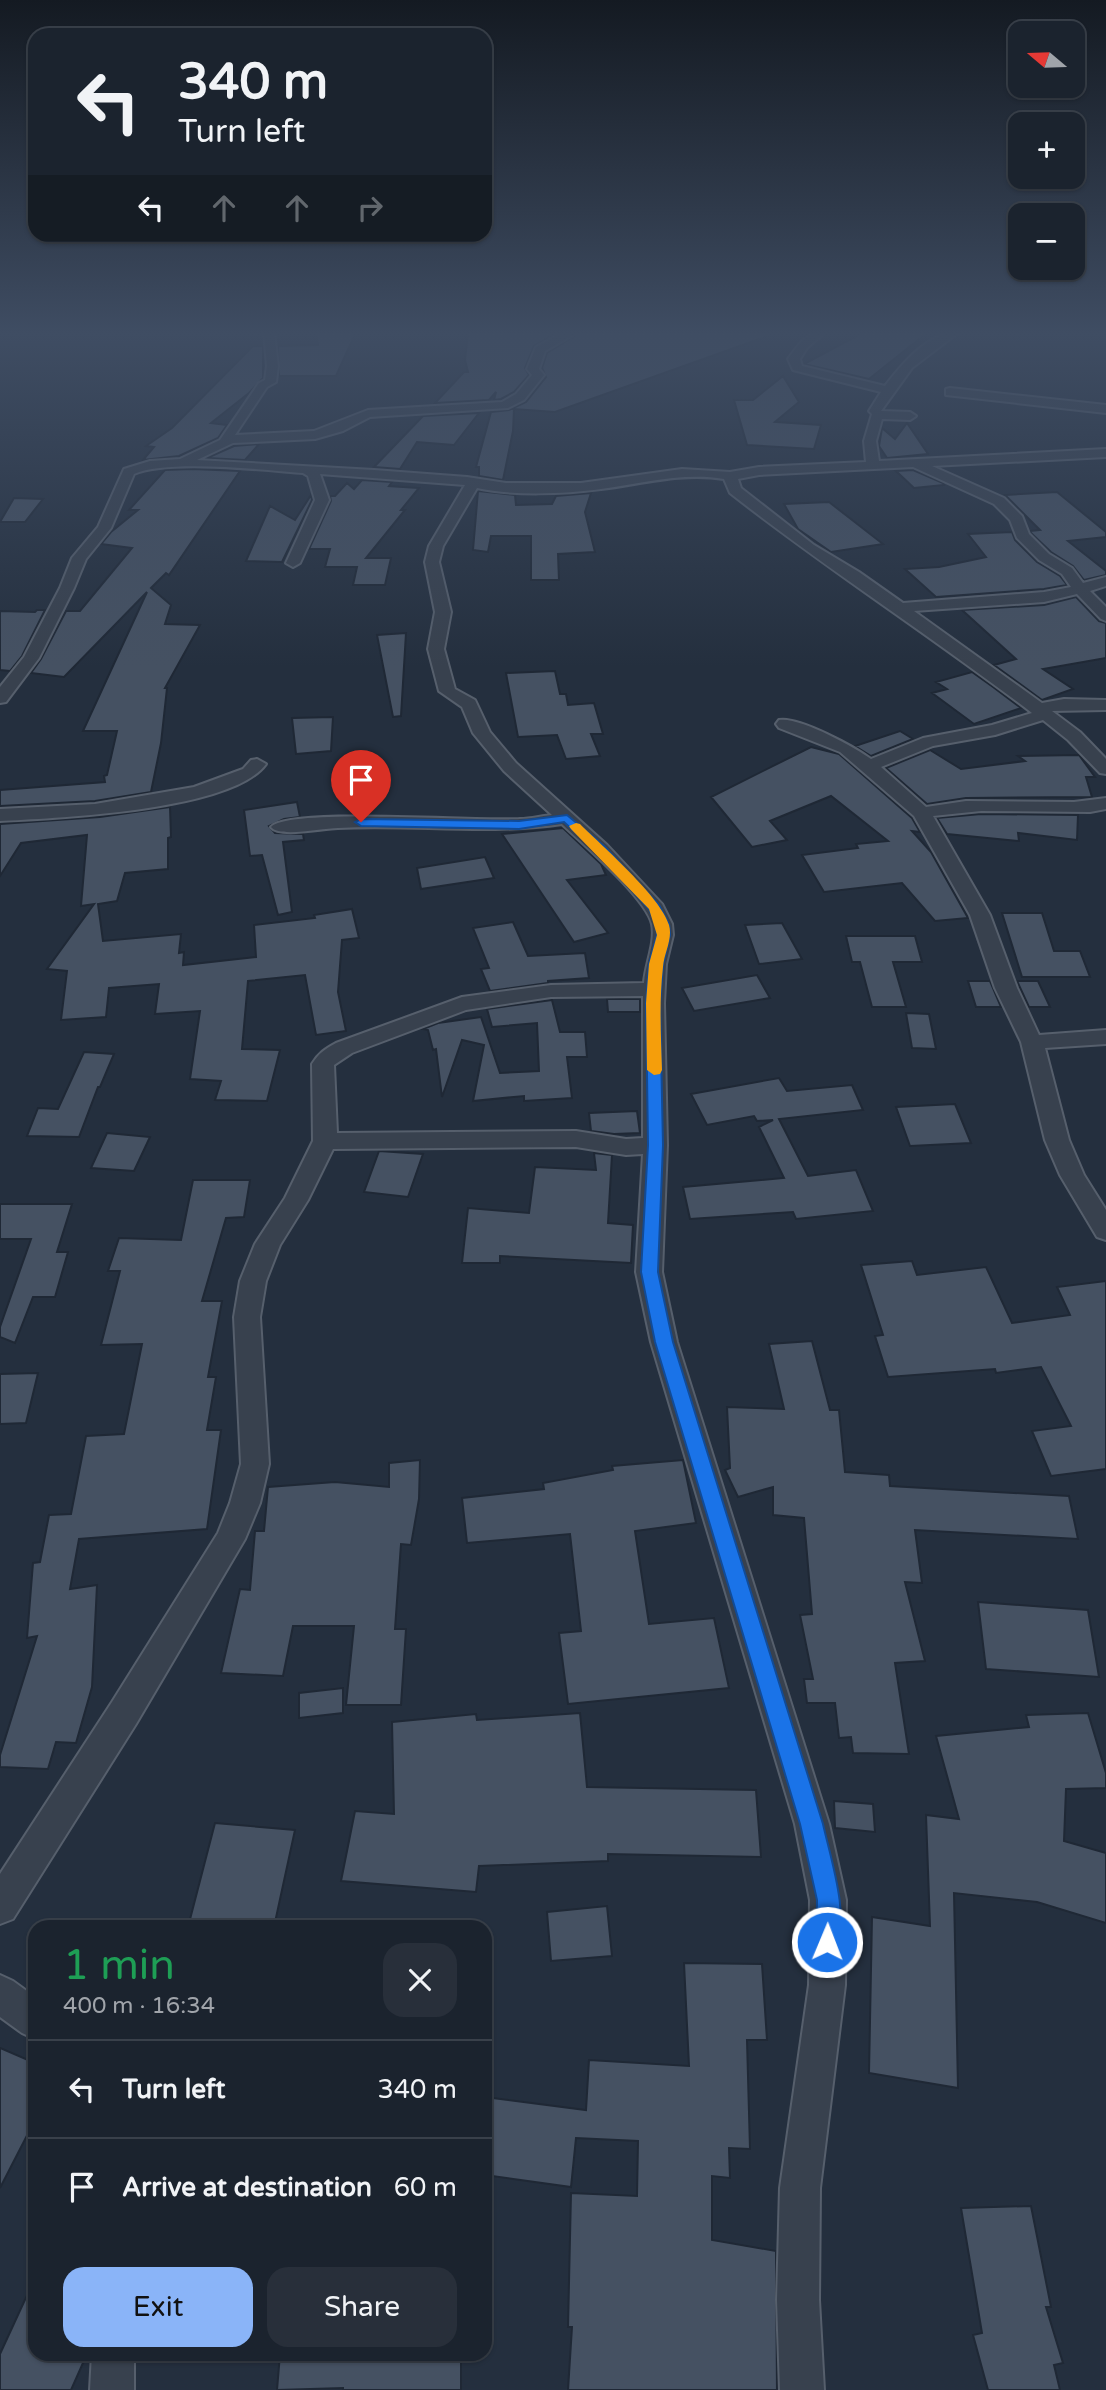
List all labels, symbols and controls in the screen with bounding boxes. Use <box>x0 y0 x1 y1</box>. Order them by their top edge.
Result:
north arrow <box>1008 21 1085 98</box>
map controls <box>1008 21 1085 280</box>
text: 340 m <box>178 53 328 112</box>
icon: left <box>63 56 154 147</box>
button: + <box>1008 112 1085 189</box>
text: Turn left <box>178 113 305 151</box>
icon: left <box>132 189 170 227</box>
icon: ahead <box>205 189 243 227</box>
icon: ahead <box>278 189 316 227</box>
icon: right <box>351 189 389 227</box>
button: − <box>1008 203 1085 280</box>
pin <box>331 750 391 822</box>
icon: arrive <box>342 761 380 799</box>
position arrow <box>790 1905 864 1979</box>
text: 1 min <box>63 1940 175 1991</box>
button: close <box>383 1943 457 2017</box>
text: 400 m · 16:34 <box>63 1992 215 2020</box>
icon: left <box>63 2070 101 2108</box>
text: Turn left <box>122 2074 225 2105</box>
text: 340 m <box>377 2074 457 2105</box>
icon: arrive <box>63 2168 101 2206</box>
text: Arrive at destination <box>122 2172 372 2203</box>
text: 60 m <box>394 2172 457 2203</box>
button: Exit <box>63 2267 253 2347</box>
button: Share <box>267 2267 457 2347</box>

